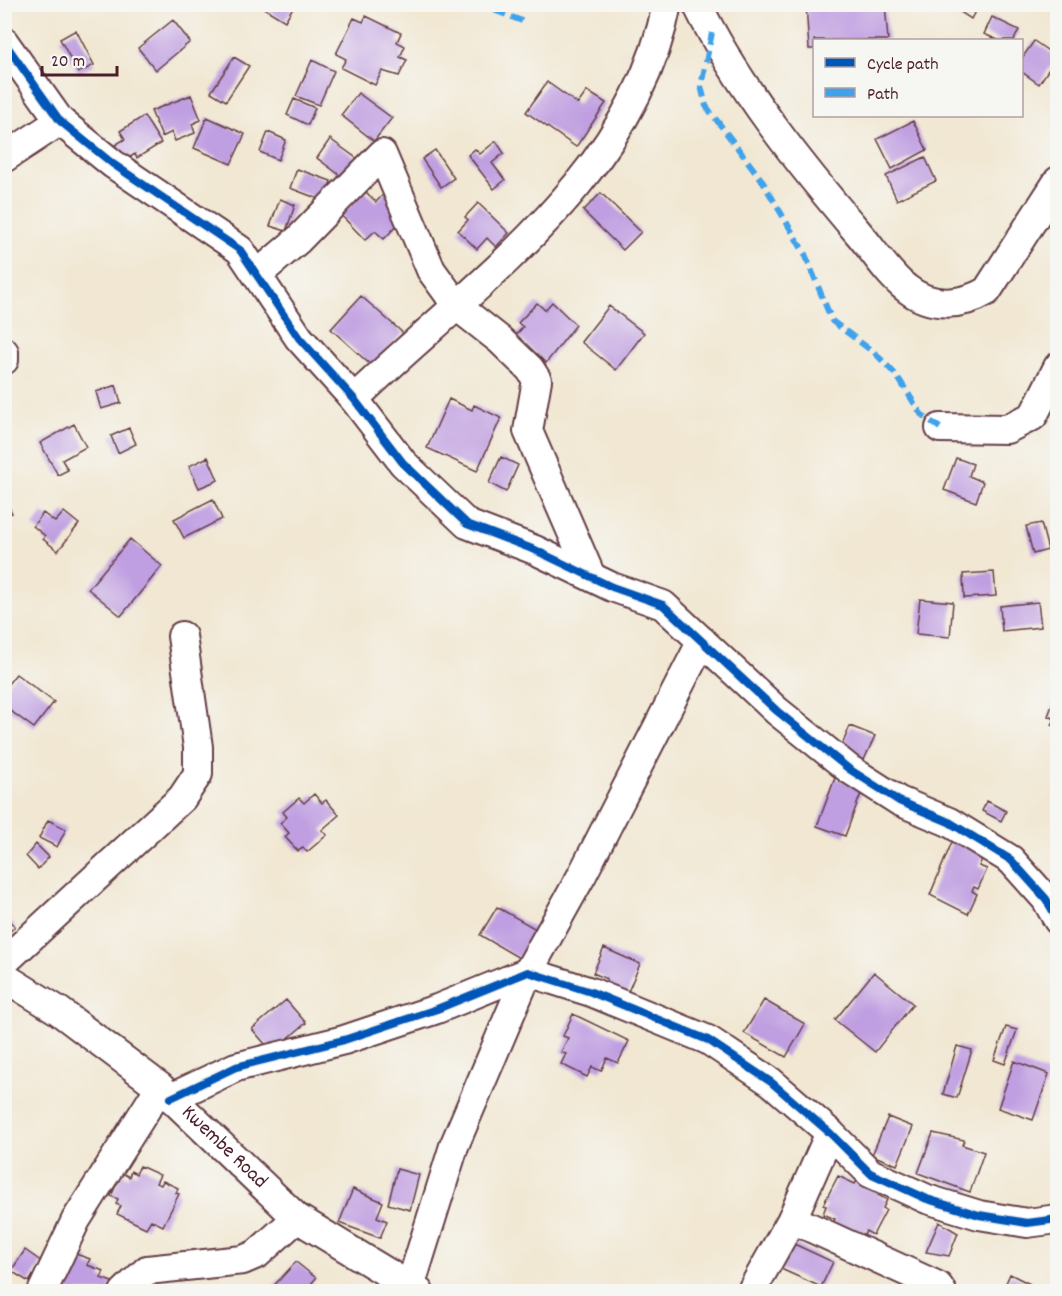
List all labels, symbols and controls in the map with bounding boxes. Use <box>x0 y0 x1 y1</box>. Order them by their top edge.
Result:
scale bar <box>42 39 117 77</box>
legend <box>813 39 1023 117</box>
text: 20 m <box>51 50 85 75</box>
text: Cycle path <box>867 53 938 78</box>
text: Path <box>867 83 899 108</box>
street label: Kwembe Road <box>174 1099 273 1196</box>

